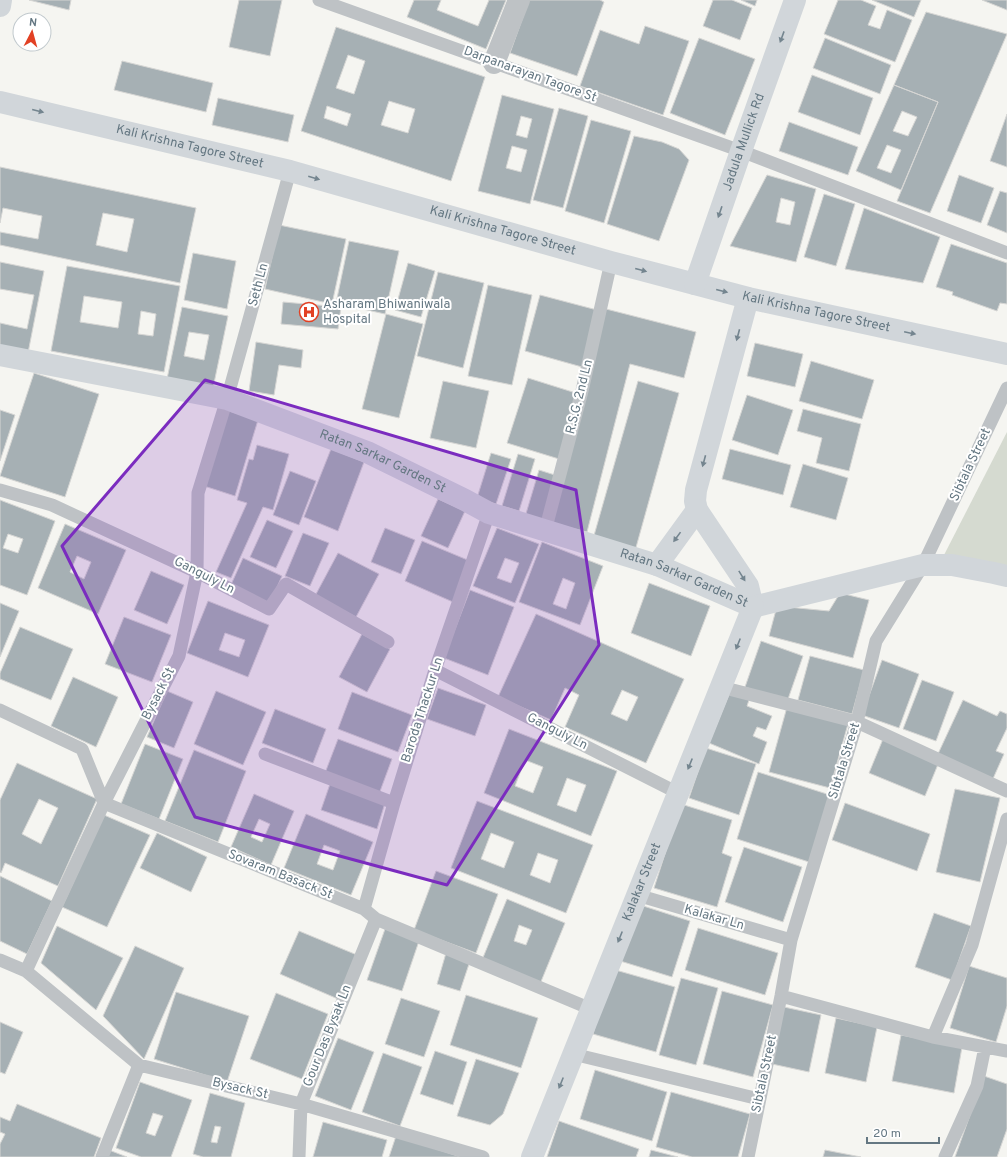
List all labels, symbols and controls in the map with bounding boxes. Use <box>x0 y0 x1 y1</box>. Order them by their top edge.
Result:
north arrow <box>12 12 52 52</box>
text: N <box>28 16 38 30</box>
one-way arrow <box>779 31 785 43</box>
street label: Darpanarayan Tagore St <box>461 44 599 107</box>
street label: Jadula Mullick Rd <box>720 91 769 193</box>
one-way arrow <box>32 108 44 114</box>
street label: Kali Krishna Tagore Street <box>114 122 265 172</box>
one-way arrow <box>308 175 320 181</box>
street label: Kali Krishna Tagore Street <box>428 203 578 260</box>
one-way arrow <box>717 206 723 218</box>
street label: Seth Ln <box>246 262 272 308</box>
one-way arrow <box>635 267 647 273</box>
one-way arrow <box>716 288 728 294</box>
street label: Kali Krishna Tagore Street <box>740 289 892 337</box>
place label: Asharam Bhiwaniwala Hospital <box>323 297 450 328</box>
hospital icon: Asharam Bhiwaniwala Hospital <box>298 301 320 323</box>
one-way arrow <box>735 330 741 342</box>
one-way arrow <box>903 330 916 336</box>
street label: R.S.G. 2nd Ln <box>563 358 597 436</box>
street label: Sibtala Street <box>947 426 995 504</box>
street label: Ratan Sarkar Garden St <box>317 427 448 497</box>
one-way arrow <box>701 455 707 467</box>
one-way arrow <box>673 532 681 543</box>
street label: Ratan Sarkar Garden St <box>618 546 750 612</box>
street label: Ganguly Ln <box>171 554 237 598</box>
one-way arrow <box>738 570 745 582</box>
one-way arrow <box>735 638 741 649</box>
street label: Baroda Thackur Ln <box>398 655 448 765</box>
street label: Bysack St <box>139 665 179 723</box>
street label: Ganguly Ln <box>524 710 590 754</box>
street label: Sibtala Street <box>826 721 864 801</box>
one-way arrow <box>686 759 692 771</box>
street label: Kalakar Street <box>619 841 665 924</box>
street label: Sovaram Basack St <box>225 847 335 903</box>
street label: Kalakar Ln <box>682 902 746 934</box>
one-way arrow <box>617 931 623 943</box>
street label: Gour Das Bysak Ln <box>300 983 356 1089</box>
street label: Sibtala Street <box>749 1034 781 1114</box>
street label: Bysack St <box>211 1075 270 1103</box>
one-way arrow <box>558 1078 564 1090</box>
scale bar <box>867 1119 939 1145</box>
text: 20 m <box>873 1126 901 1142</box>

